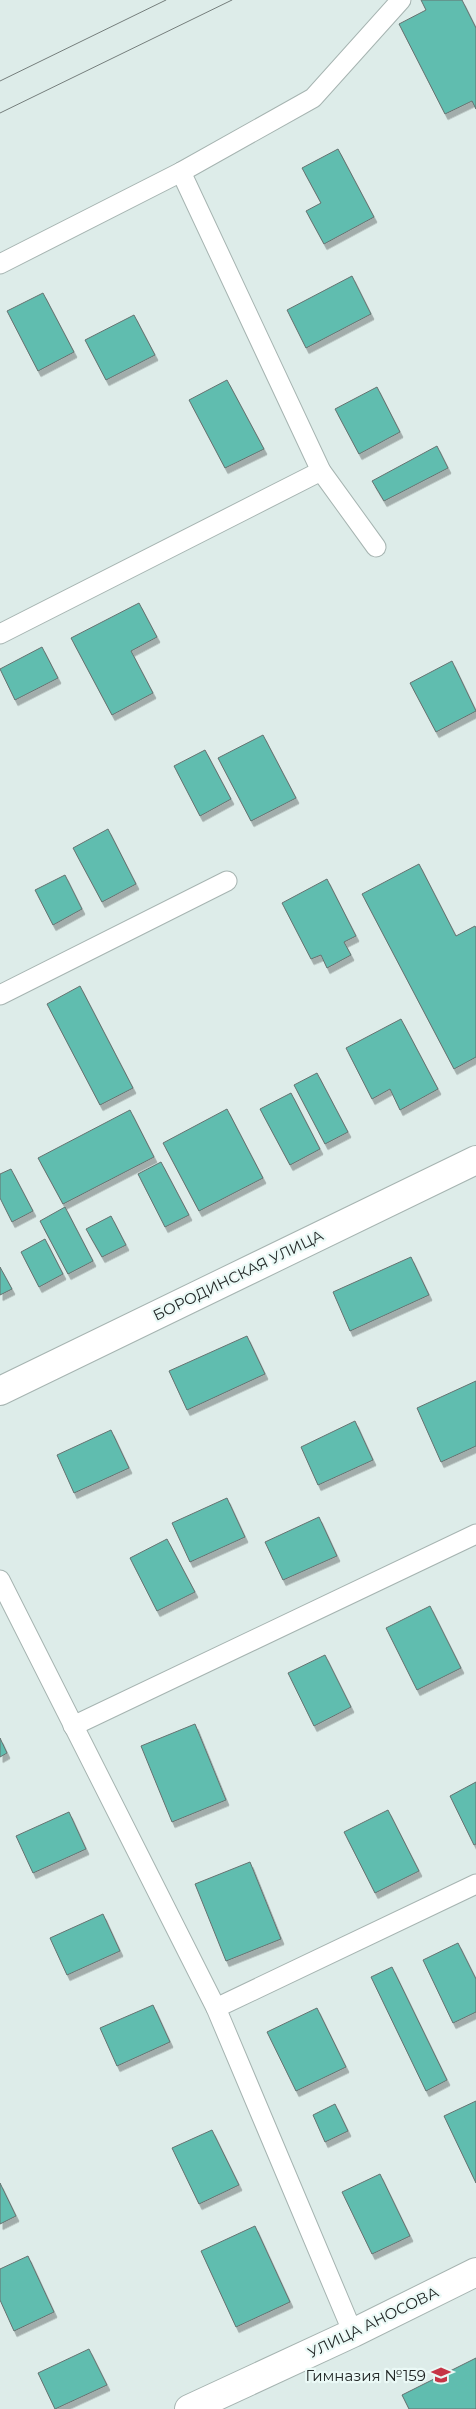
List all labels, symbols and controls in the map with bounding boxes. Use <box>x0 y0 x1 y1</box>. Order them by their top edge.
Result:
street label: БОРОДИНСКАЯ УЛИЦА <box>150 1225 326 1325</box>
street label: УЛИЦА АНОСОВА <box>305 2282 441 2362</box>
school or university icon: Гимназия №159 <box>430 2364 452 2386</box>
place label: Гимназия №159 <box>305 2366 426 2385</box>

